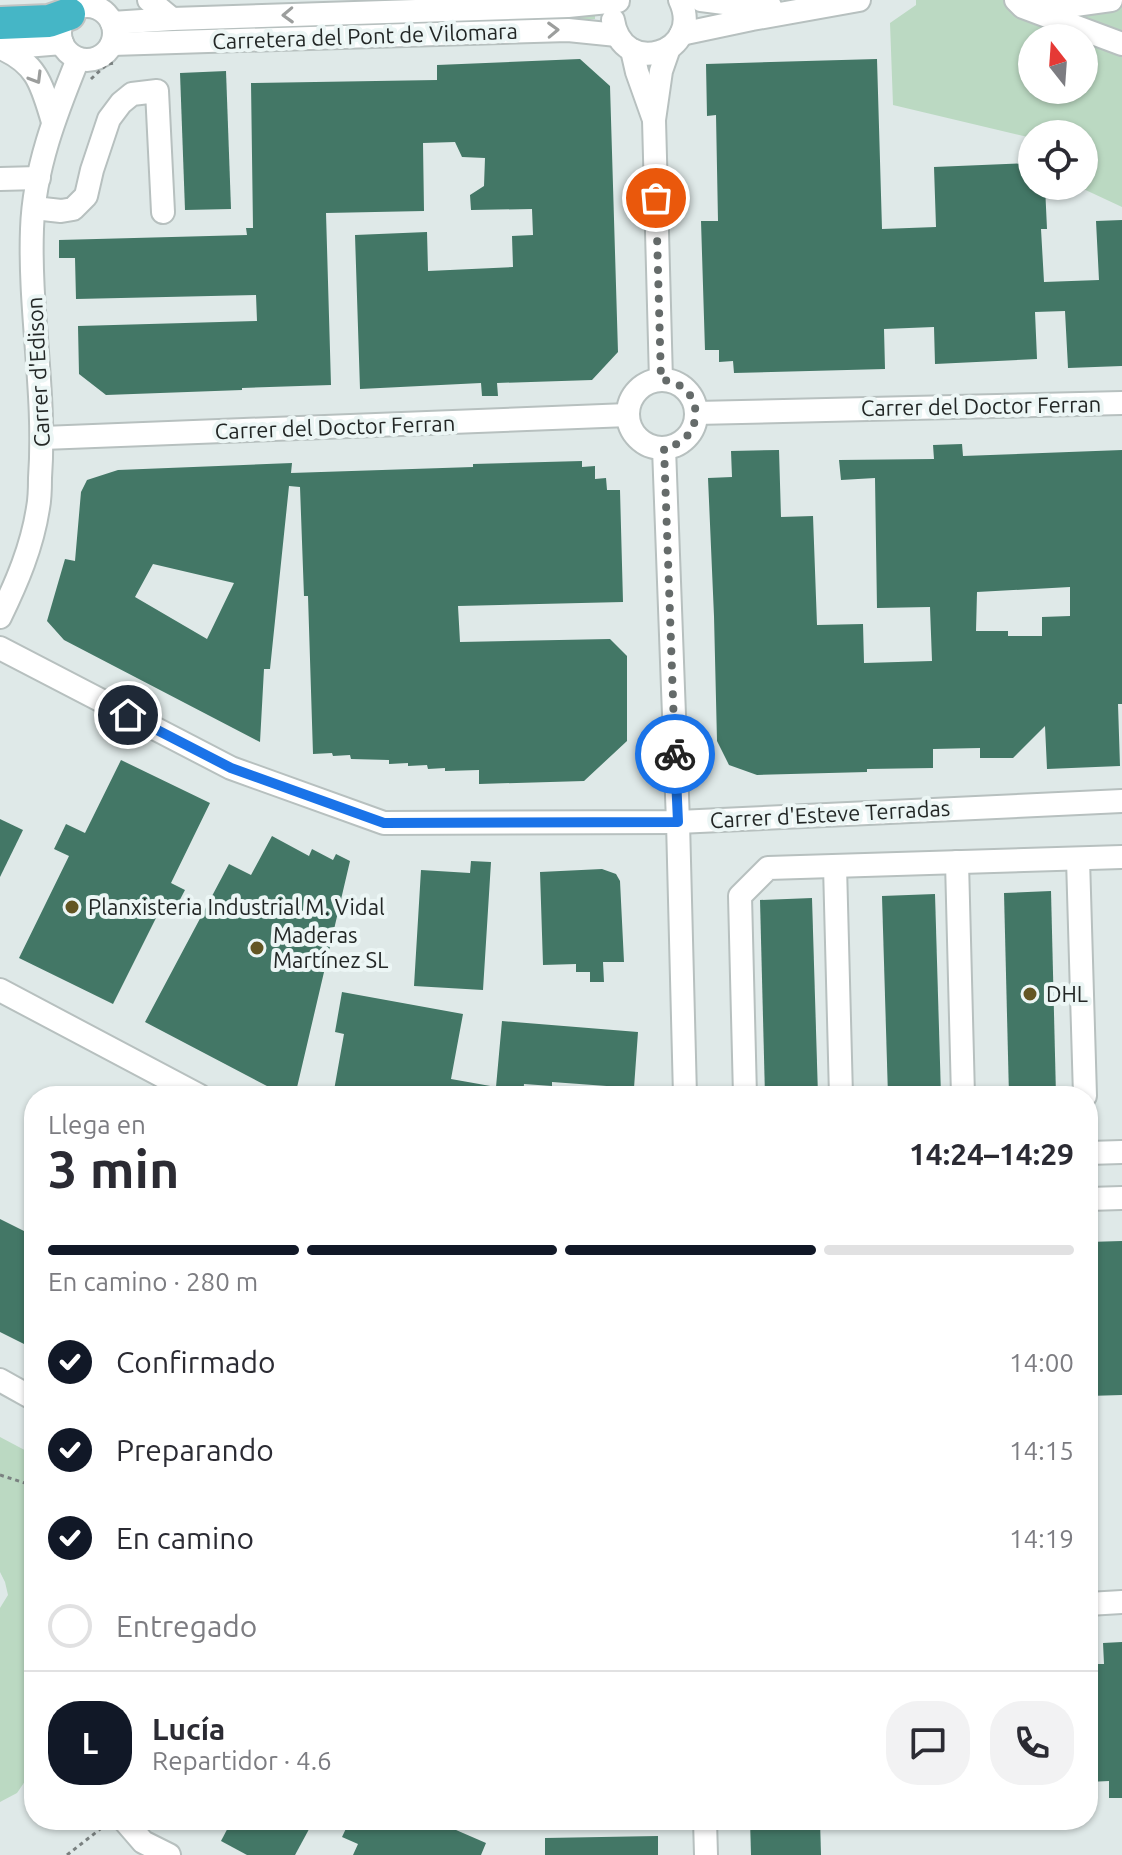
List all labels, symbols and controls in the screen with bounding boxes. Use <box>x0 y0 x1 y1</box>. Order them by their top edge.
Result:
one-way arrow <box>281 6 294 23</box>
street label: Carretera del Pont de Vilomara <box>212 18 518 53</box>
one-way arrow <box>547 22 560 39</box>
north arrow <box>1018 24 1098 104</box>
map controls <box>1018 24 1098 200</box>
one-way arrow <box>27 69 42 83</box>
button: locate <box>1018 120 1098 200</box>
pin <box>622 164 690 232</box>
icon: bag <box>634 176 678 220</box>
street label: Carrer d'Edison <box>21 296 54 448</box>
street label: Carrer del Doctor Ferran <box>861 391 1101 420</box>
street label: Carrer del Doctor Ferran <box>214 410 456 443</box>
pin <box>94 681 162 749</box>
icon: home <box>106 693 150 737</box>
courier <box>635 714 715 794</box>
icon: bike <box>653 732 697 776</box>
street label: Carrer d'Esteve Terradas <box>709 795 951 832</box>
place label: Planxisteria Industrial M. Vidal <box>88 894 385 919</box>
marker: Planxisteria Industrial M. Vidal <box>63 898 81 916</box>
place label: Maderas Martínez SL <box>273 922 388 972</box>
marker: Maderas Martínez SL <box>248 939 266 957</box>
place label: DHL <box>1046 981 1088 1006</box>
marker: DHL <box>1021 985 1039 1003</box>
text: Llega en <box>48 1110 146 1139</box>
text: 14:24–14:29 <box>909 1137 1074 1171</box>
text: 3 min <box>48 1140 179 1198</box>
text: En camino · 280 m <box>48 1267 258 1296</box>
icon: check <box>48 1340 92 1384</box>
text: Confirmado <box>116 1345 276 1379</box>
text: 14:00 <box>1009 1348 1074 1377</box>
icon: check <box>48 1428 92 1472</box>
text: Preparando <box>116 1433 274 1467</box>
text: 14:15 <box>1009 1436 1074 1465</box>
icon: check <box>48 1516 92 1560</box>
text: En camino <box>116 1521 254 1555</box>
text: 14:19 <box>1009 1524 1074 1553</box>
text: Entregado <box>116 1609 257 1643</box>
button: chat <box>886 1701 970 1785</box>
button: phone <box>990 1701 1074 1785</box>
text: Lucía <box>152 1712 225 1746</box>
text: L <box>82 1726 98 1760</box>
text: Repartidor · 4.6 <box>152 1746 332 1775</box>

